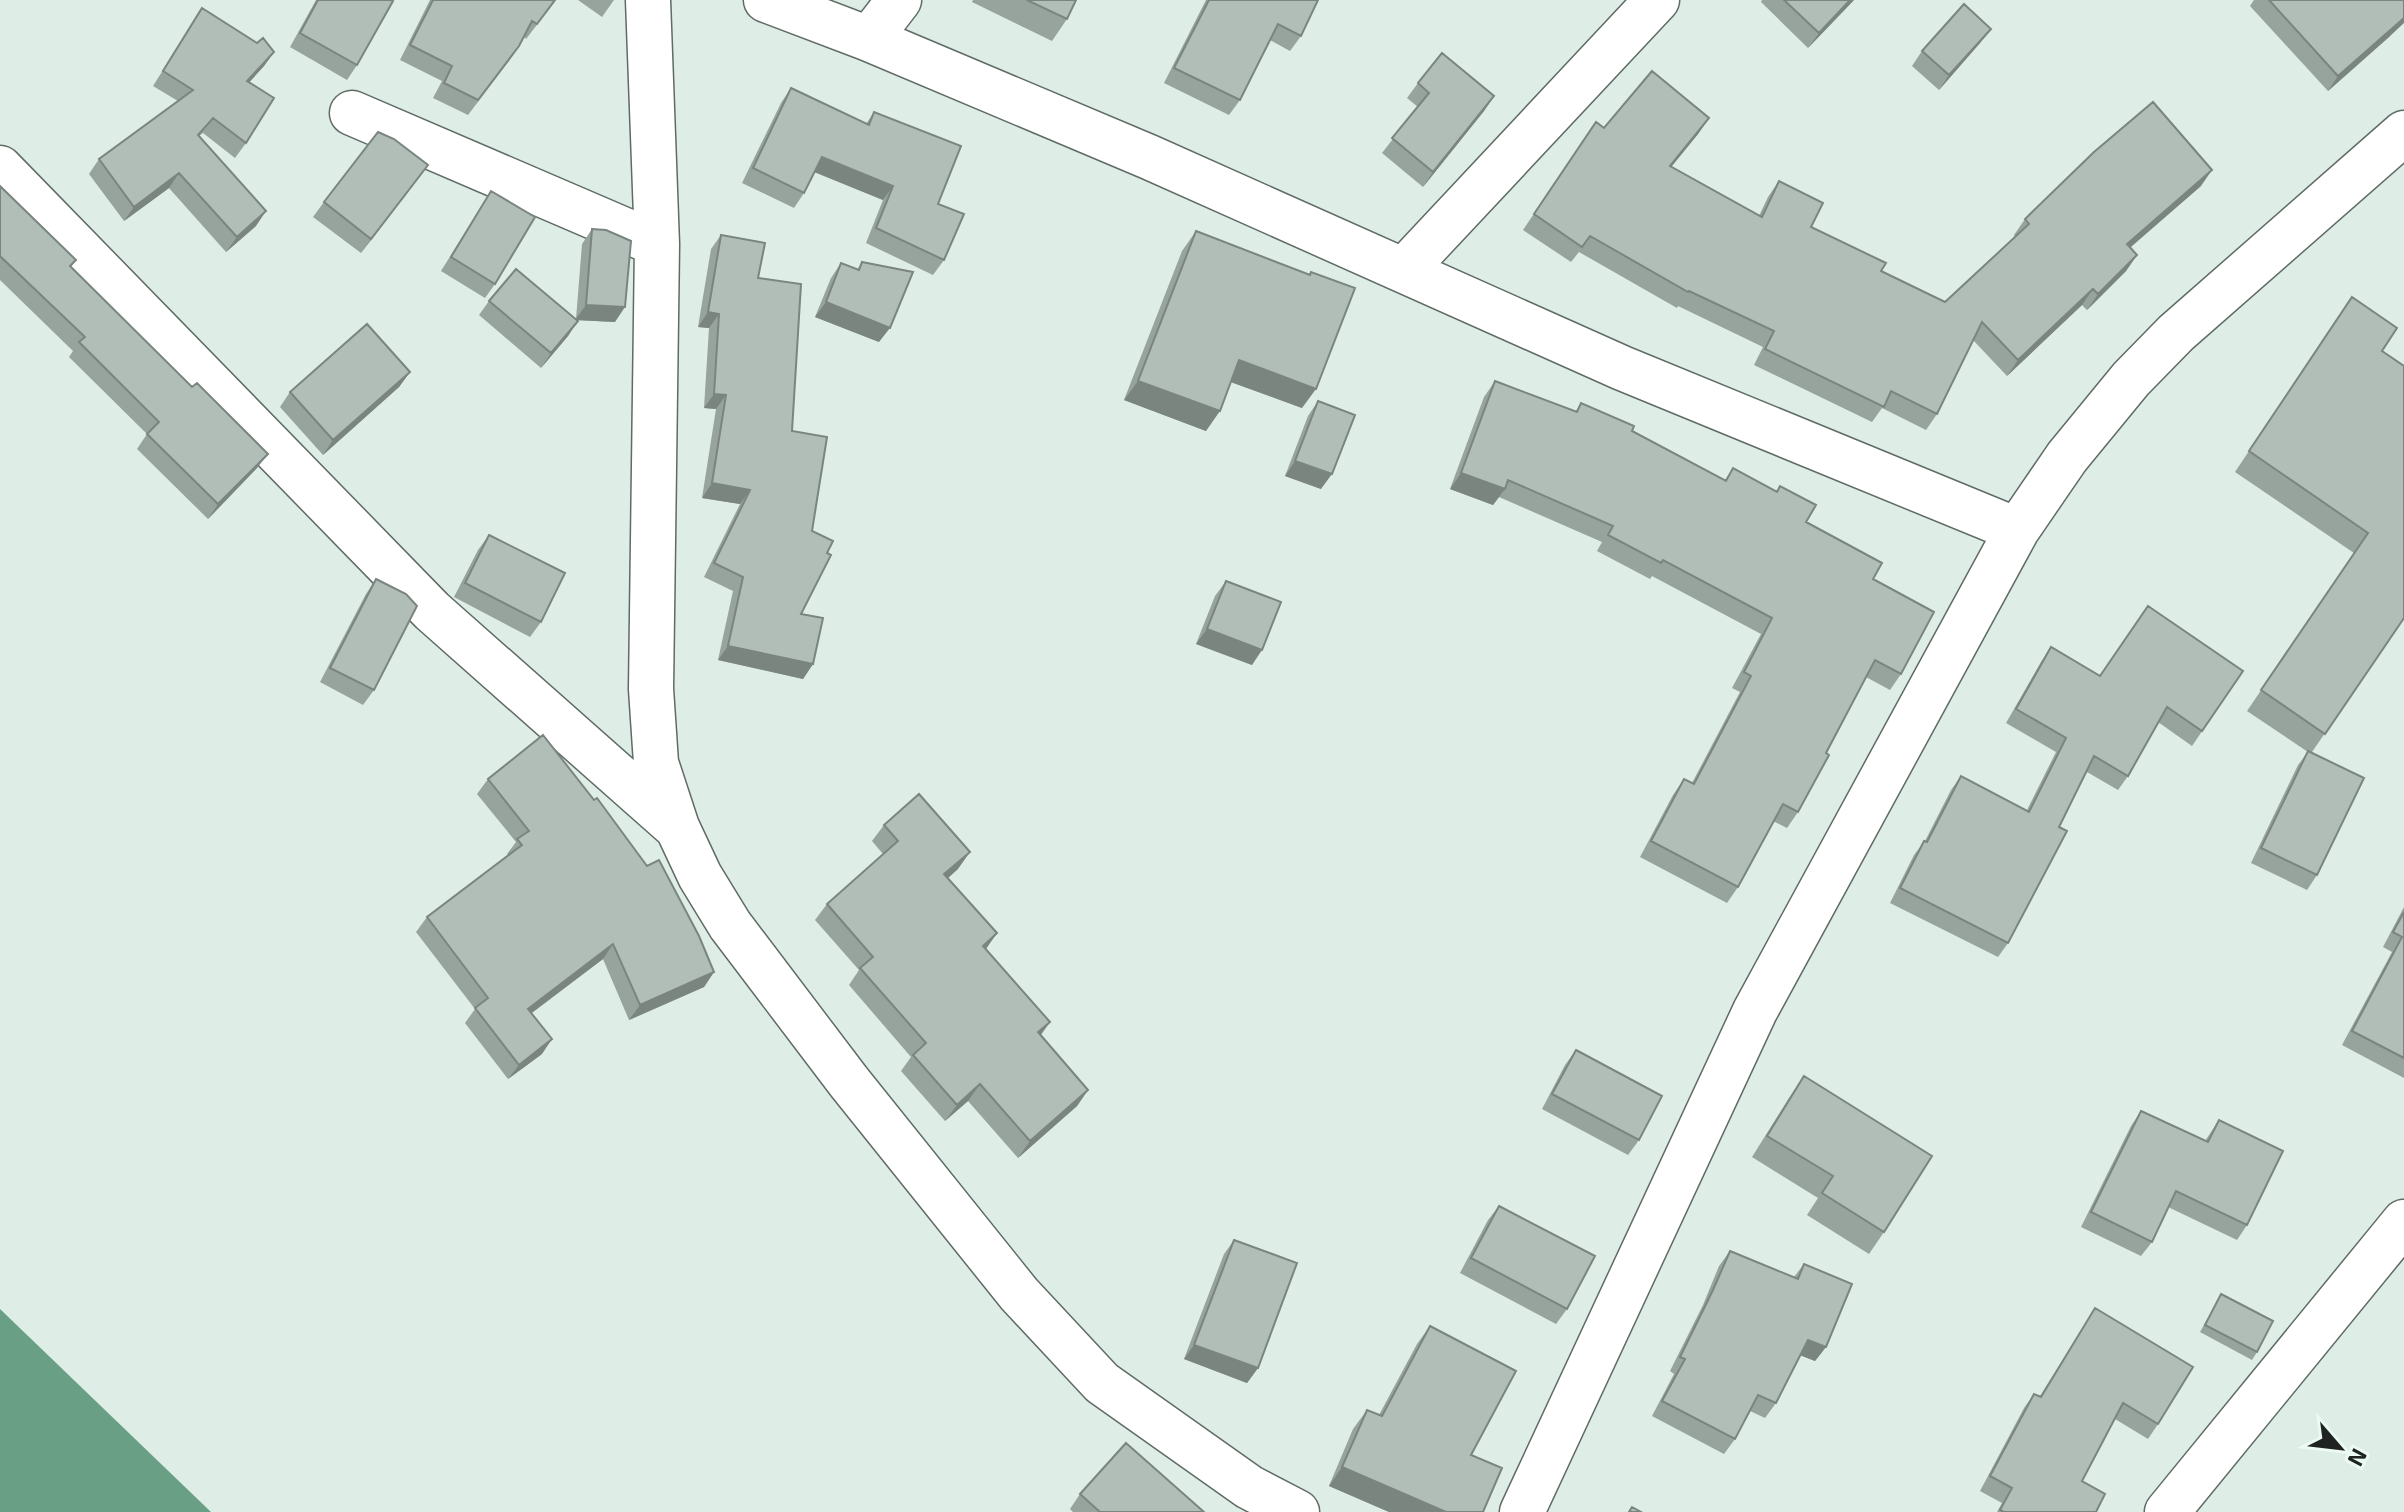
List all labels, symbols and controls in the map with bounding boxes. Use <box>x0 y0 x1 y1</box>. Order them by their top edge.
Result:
north arrow <box>2300 1408 2380 1488</box>
text: N <box>2343 1445 2374 1471</box>

